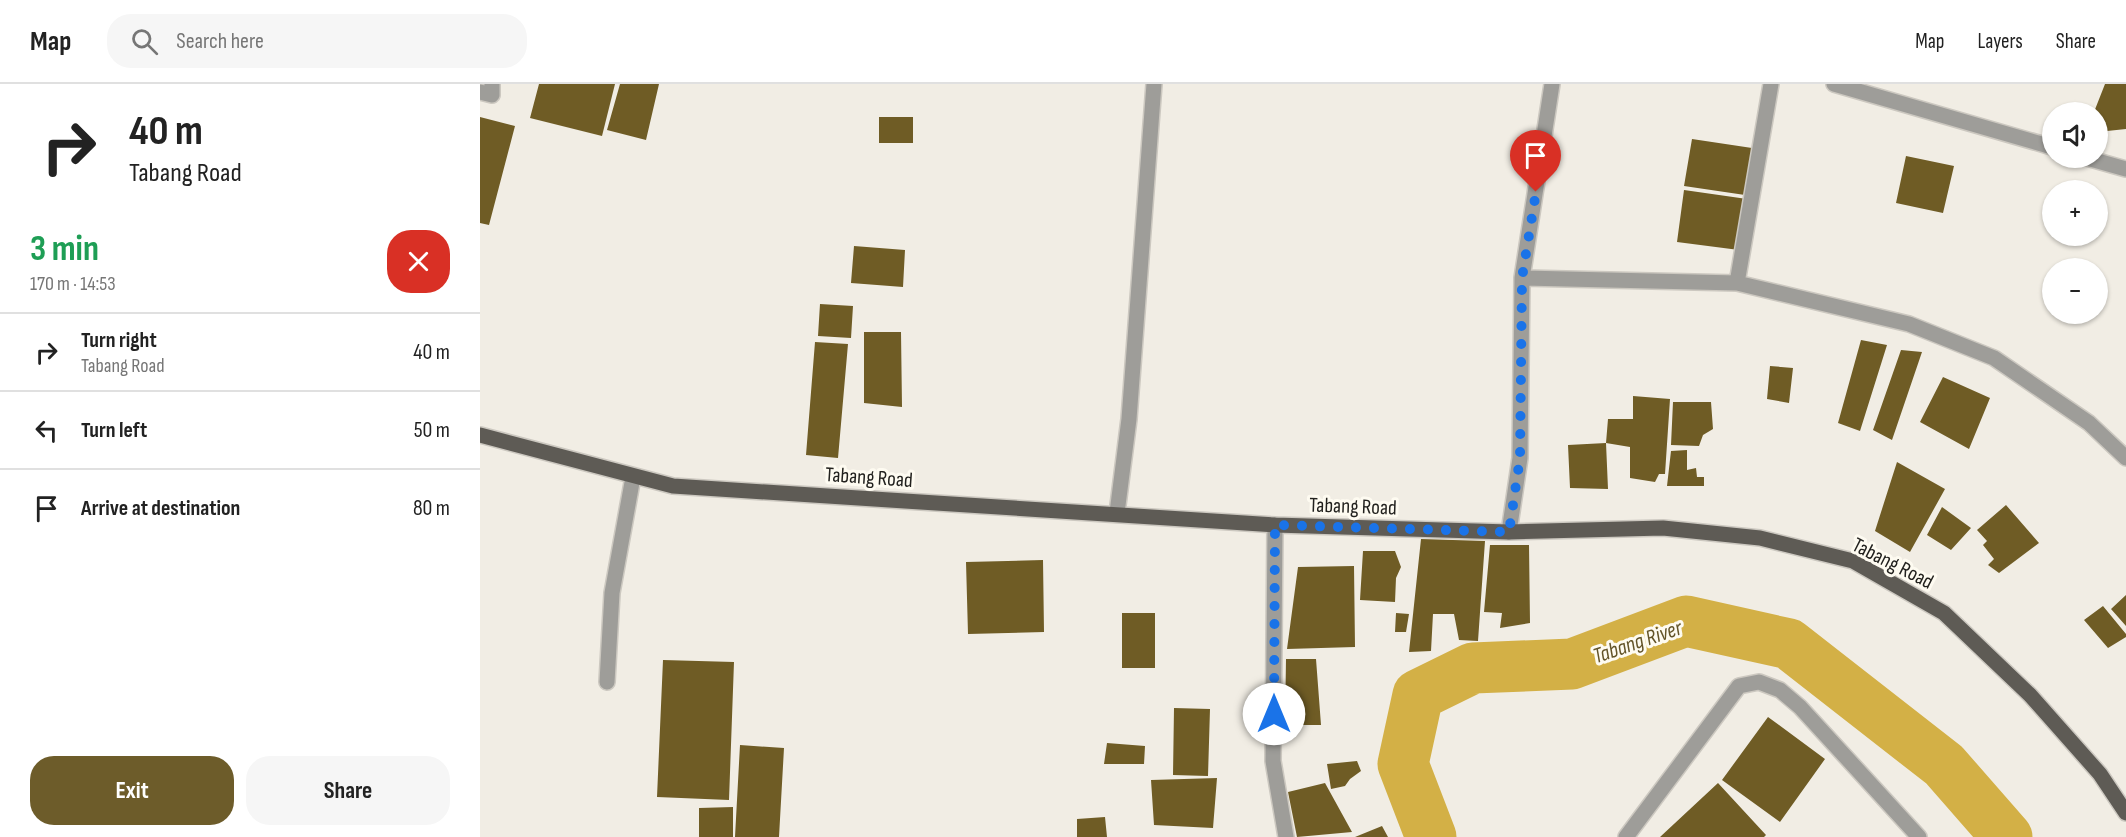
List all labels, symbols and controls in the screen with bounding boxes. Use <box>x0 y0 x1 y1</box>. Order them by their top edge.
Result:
search box <box>107 14 527 68</box>
text: Map <box>30 25 71 58</box>
icon: search <box>128 25 161 58</box>
text: Search here <box>176 28 264 55</box>
text: Map <box>1915 29 1944 54</box>
text: Layers <box>1977 29 2023 54</box>
text: Share <box>2056 29 2096 54</box>
map controls <box>2042 102 2108 324</box>
button: sound <box>2042 102 2108 168</box>
text: 40 m <box>129 106 203 157</box>
icon: right <box>30 108 108 186</box>
pin <box>1510 130 1561 192</box>
icon: arrive <box>1519 139 1552 172</box>
text: Tabang Road <box>129 157 242 189</box>
button: + <box>2042 180 2108 246</box>
text: 3 min <box>30 228 99 271</box>
button: close <box>387 230 450 293</box>
button: − <box>2042 258 2108 324</box>
text: 170 m · 14:53 <box>30 272 116 296</box>
text: Turn right <box>81 327 157 354</box>
icon: right <box>30 336 63 369</box>
text: 40 m <box>413 339 450 366</box>
text: Tabang Road <box>81 354 165 378</box>
icon: left <box>30 414 63 447</box>
text: Turn left <box>81 417 147 444</box>
text: 50 m <box>414 417 450 444</box>
street label: Tabang Road <box>824 462 914 493</box>
icon: arrive <box>30 492 63 525</box>
street label: Tabang Road <box>1309 492 1397 521</box>
text: Arrive at destination <box>81 495 240 522</box>
text: 80 m <box>413 495 450 522</box>
street label: Tabang Road <box>1848 532 1938 594</box>
water label: Tabang River <box>1589 614 1686 670</box>
position arrow <box>1242 682 1306 746</box>
button: Exit <box>30 756 234 825</box>
button: Share <box>246 756 450 825</box>

